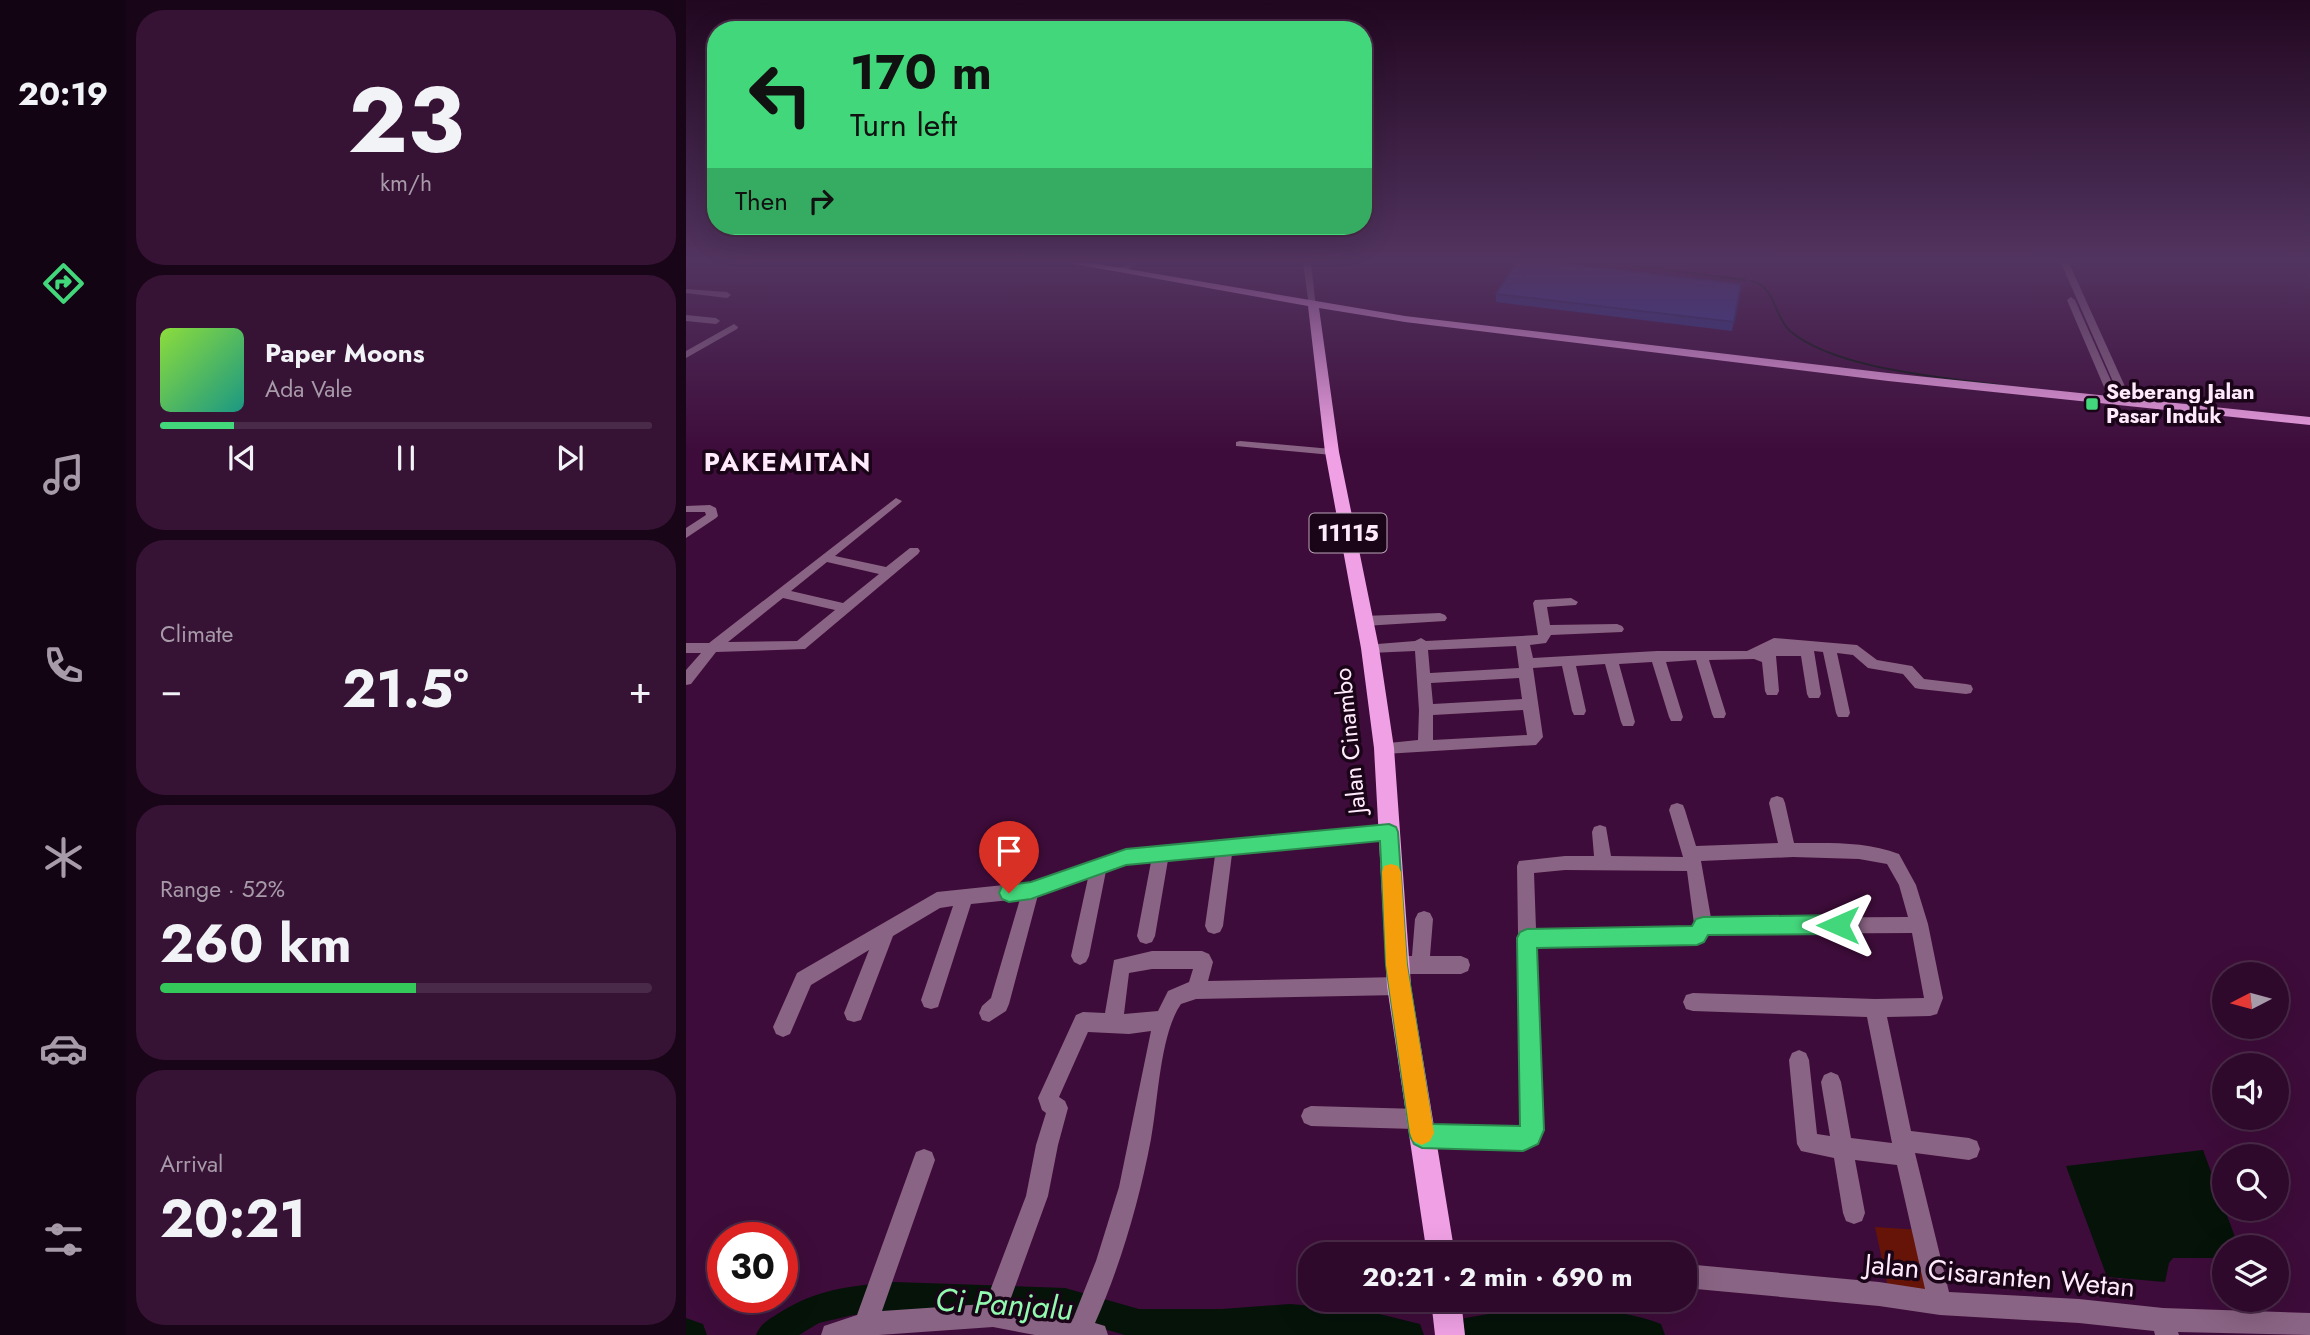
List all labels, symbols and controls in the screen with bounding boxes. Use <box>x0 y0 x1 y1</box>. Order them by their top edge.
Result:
text: 170 m <box>850 37 992 107</box>
icon: left <box>735 49 826 140</box>
text: 23 <box>348 55 464 186</box>
text: 20:19 <box>18 71 108 117</box>
text: Turn left <box>850 102 957 148</box>
text: km/h <box>380 166 432 200</box>
text: Then <box>735 182 788 220</box>
icon: right <box>802 182 840 220</box>
icon: directions <box>39 259 88 308</box>
text: Paper Moons <box>265 334 425 372</box>
text: Ada Vale <box>265 372 352 406</box>
place label: Seberang Jalan Pasar Induk <box>2106 377 2255 431</box>
marker: Seberang Jalan Pasar Induk <box>2084 396 2100 412</box>
icon: previous <box>223 439 261 477</box>
icon: pause <box>387 439 425 477</box>
icon: next <box>551 439 589 477</box>
district label: PAKEMITAN <box>704 443 872 481</box>
icon: music <box>39 450 88 499</box>
road number: 11115 <box>1310 513 1386 552</box>
text: Climate <box>160 617 233 651</box>
icon: phone <box>39 641 88 690</box>
text: 21.5° <box>342 651 469 727</box>
text: − <box>160 662 182 717</box>
text: + <box>629 662 652 717</box>
street label: Jalan Cinambo <box>1324 666 1375 819</box>
pin <box>979 821 1039 893</box>
icon: arrive <box>990 832 1028 870</box>
icon: climate <box>39 833 88 882</box>
text: Range · 52% <box>160 872 285 906</box>
position arrow <box>1801 888 1875 962</box>
text: 260 km <box>160 906 352 982</box>
north arrow <box>2212 962 2289 1040</box>
map controls <box>2212 962 2289 1312</box>
icon: car <box>39 1024 88 1073</box>
button: sound <box>2212 1053 2289 1130</box>
button: search <box>2212 1144 2289 1221</box>
text: Arrival <box>160 1147 223 1181</box>
text: 20:21 <box>160 1181 306 1257</box>
icon: filters <box>39 1215 88 1264</box>
speed limit sign: 30 <box>707 1222 798 1313</box>
button: layers <box>2212 1235 2289 1312</box>
street label: Jalan Cisaranten Wetan <box>1859 1243 2137 1308</box>
text: 20:21 · 2 min · 690 m <box>1362 1258 1633 1296</box>
water label: Ci Panjalu <box>934 1276 1074 1332</box>

